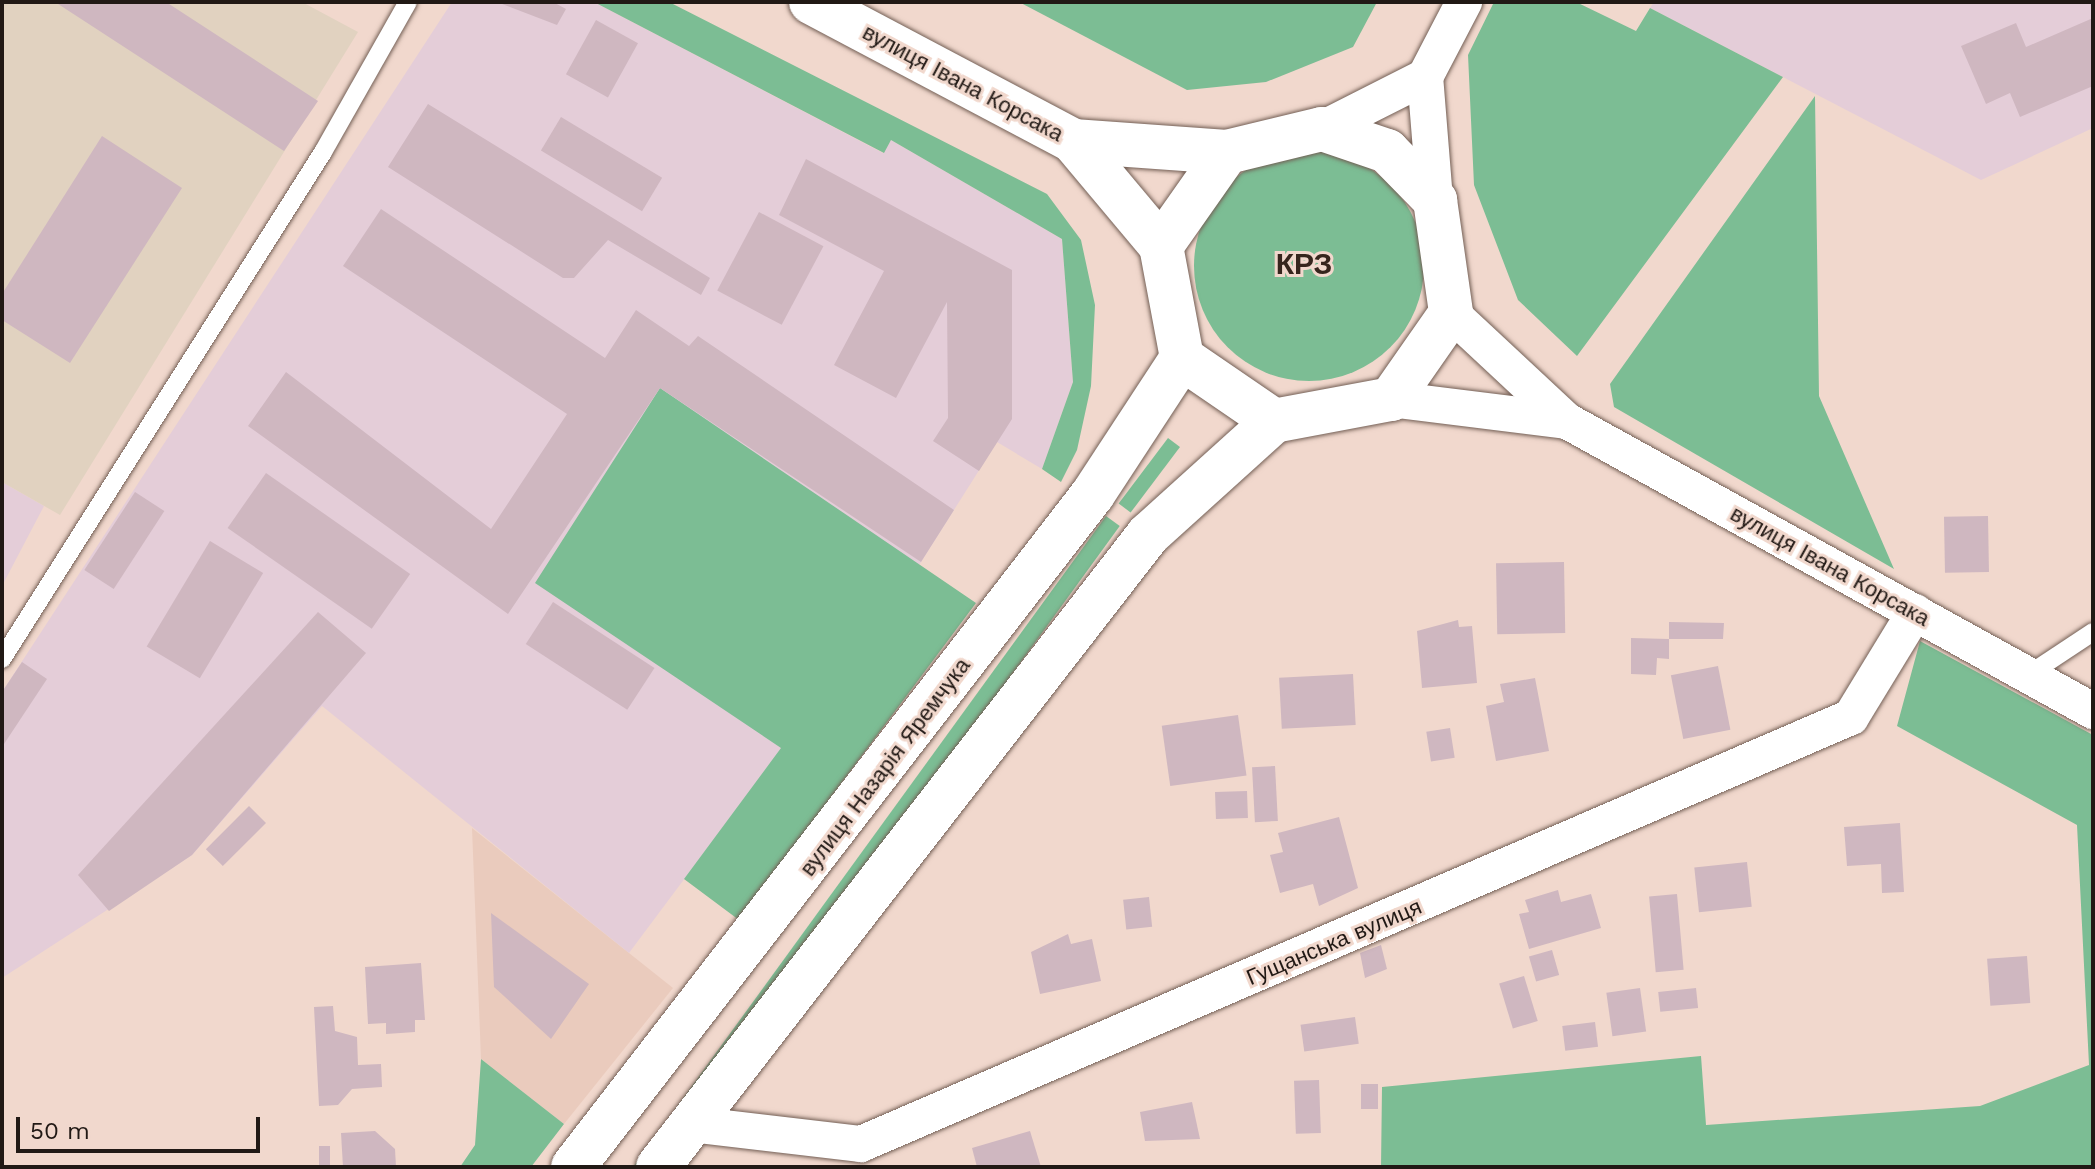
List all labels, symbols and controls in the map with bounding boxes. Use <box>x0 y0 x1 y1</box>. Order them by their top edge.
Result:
street label: вулиця Івана Корсака <box>858 19 1068 147</box>
district label: КРЗ <box>1276 246 1332 282</box>
street label: вулиця Івана Корсака <box>1726 500 1934 632</box>
street label: вулиця Назарія Яремчука <box>794 653 976 881</box>
street label: Гущанська вулиця <box>1243 893 1425 991</box>
scale bar <box>20 1101 264 1151</box>
text: 50 m <box>30 1117 90 1145</box>

